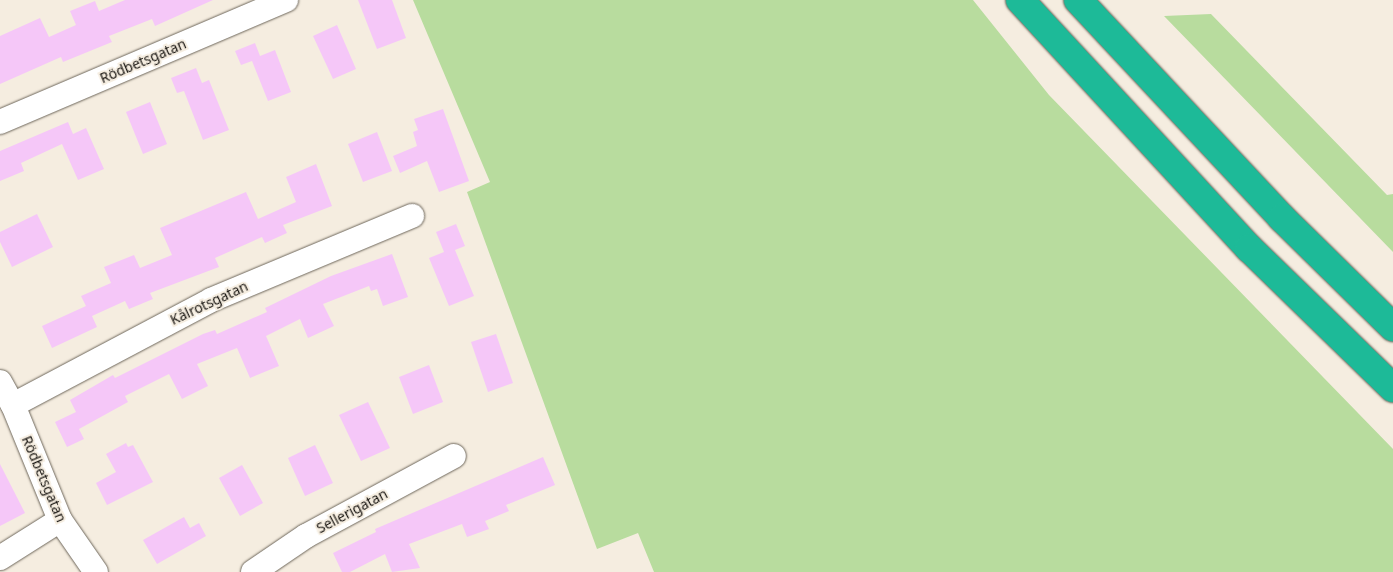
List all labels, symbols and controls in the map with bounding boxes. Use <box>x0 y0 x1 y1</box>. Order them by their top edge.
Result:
street label: Rödbetsgatan <box>97 35 189 87</box>
street label: Kålrotsgatan <box>167 278 251 328</box>
street label: Rödbetsgatan <box>18 433 70 525</box>
street label: Sellerigatan <box>314 485 390 537</box>

